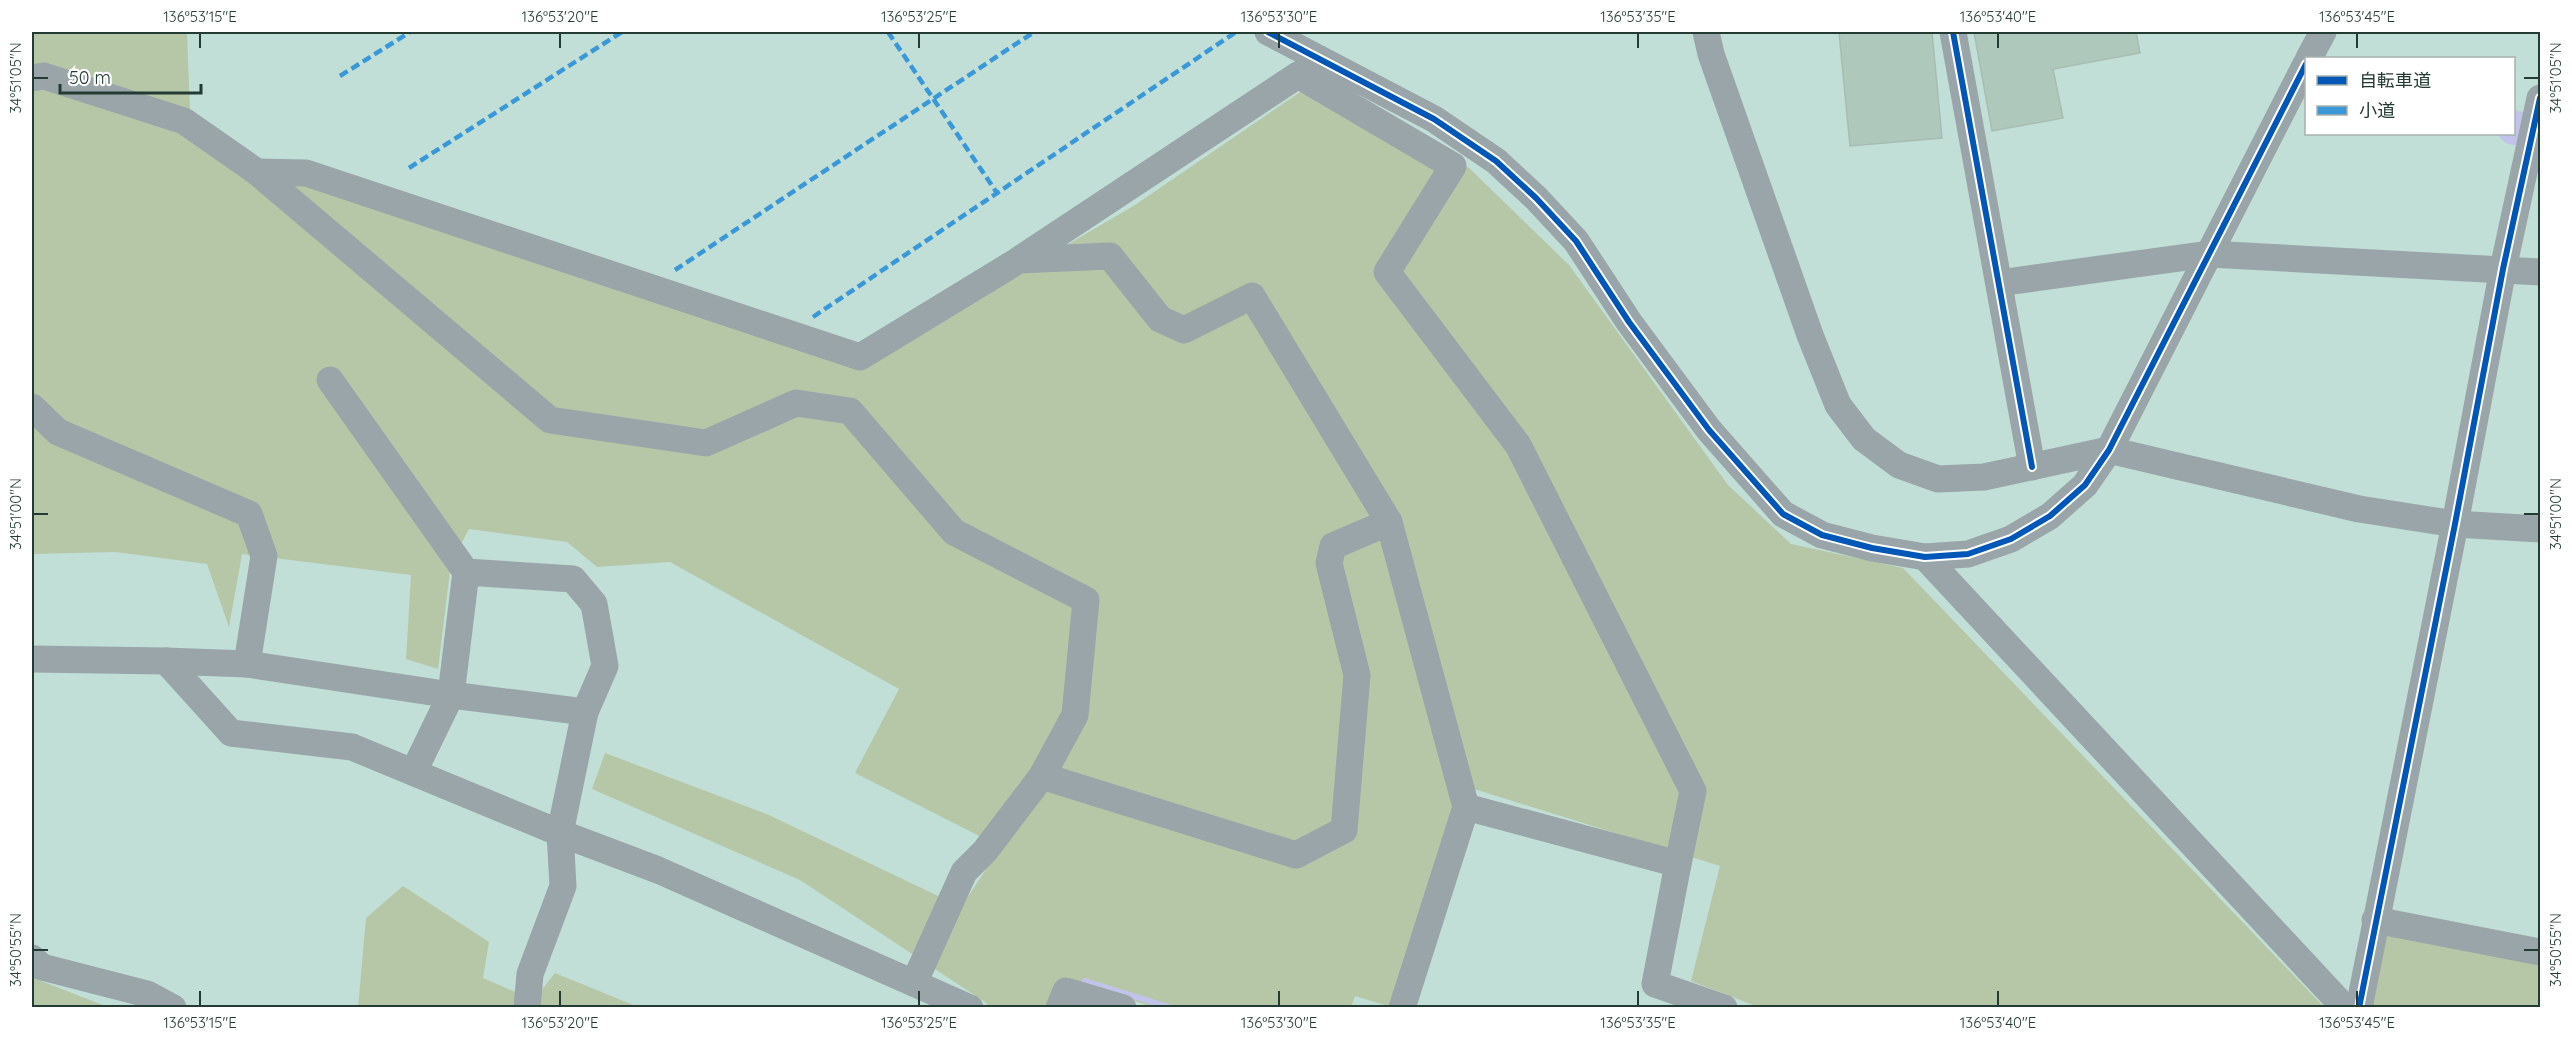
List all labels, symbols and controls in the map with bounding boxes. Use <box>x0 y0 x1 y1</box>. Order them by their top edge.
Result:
text: 136°53'15"E <box>163 7 237 26</box>
text: 136°53'20"E <box>522 7 598 26</box>
text: 136°53'25"E <box>881 7 957 26</box>
text: 136°53'30"E <box>1241 7 1317 26</box>
text: 136°53'35"E <box>1600 7 1676 26</box>
text: 136°53'40"E <box>1960 7 2036 26</box>
text: 136°53'45"E <box>2319 7 2395 26</box>
text: 34°51'05"N <box>6 42 25 114</box>
text: 34°51'05"N <box>2546 42 2565 114</box>
scale bar <box>60 57 201 95</box>
legend <box>2305 57 2515 135</box>
text: 50 m <box>69 66 111 89</box>
text: 自転車道 <box>2359 69 2431 92</box>
text: 小道 <box>2359 99 2395 122</box>
text: 34°51'00"N <box>6 478 25 550</box>
text: 34°51'00"N <box>2546 478 2565 550</box>
text: 34°50'55"N <box>6 913 25 987</box>
text: 34°50'55"N <box>2546 913 2565 987</box>
text: 136°53'15"E <box>163 1013 237 1032</box>
text: 136°53'20"E <box>522 1013 598 1032</box>
text: 136°53'25"E <box>881 1013 957 1032</box>
text: 136°53'30"E <box>1241 1013 1317 1032</box>
text: 136°53'35"E <box>1600 1013 1676 1032</box>
text: 136°53'40"E <box>1960 1013 2036 1032</box>
text: 136°53'45"E <box>2319 1013 2395 1032</box>

